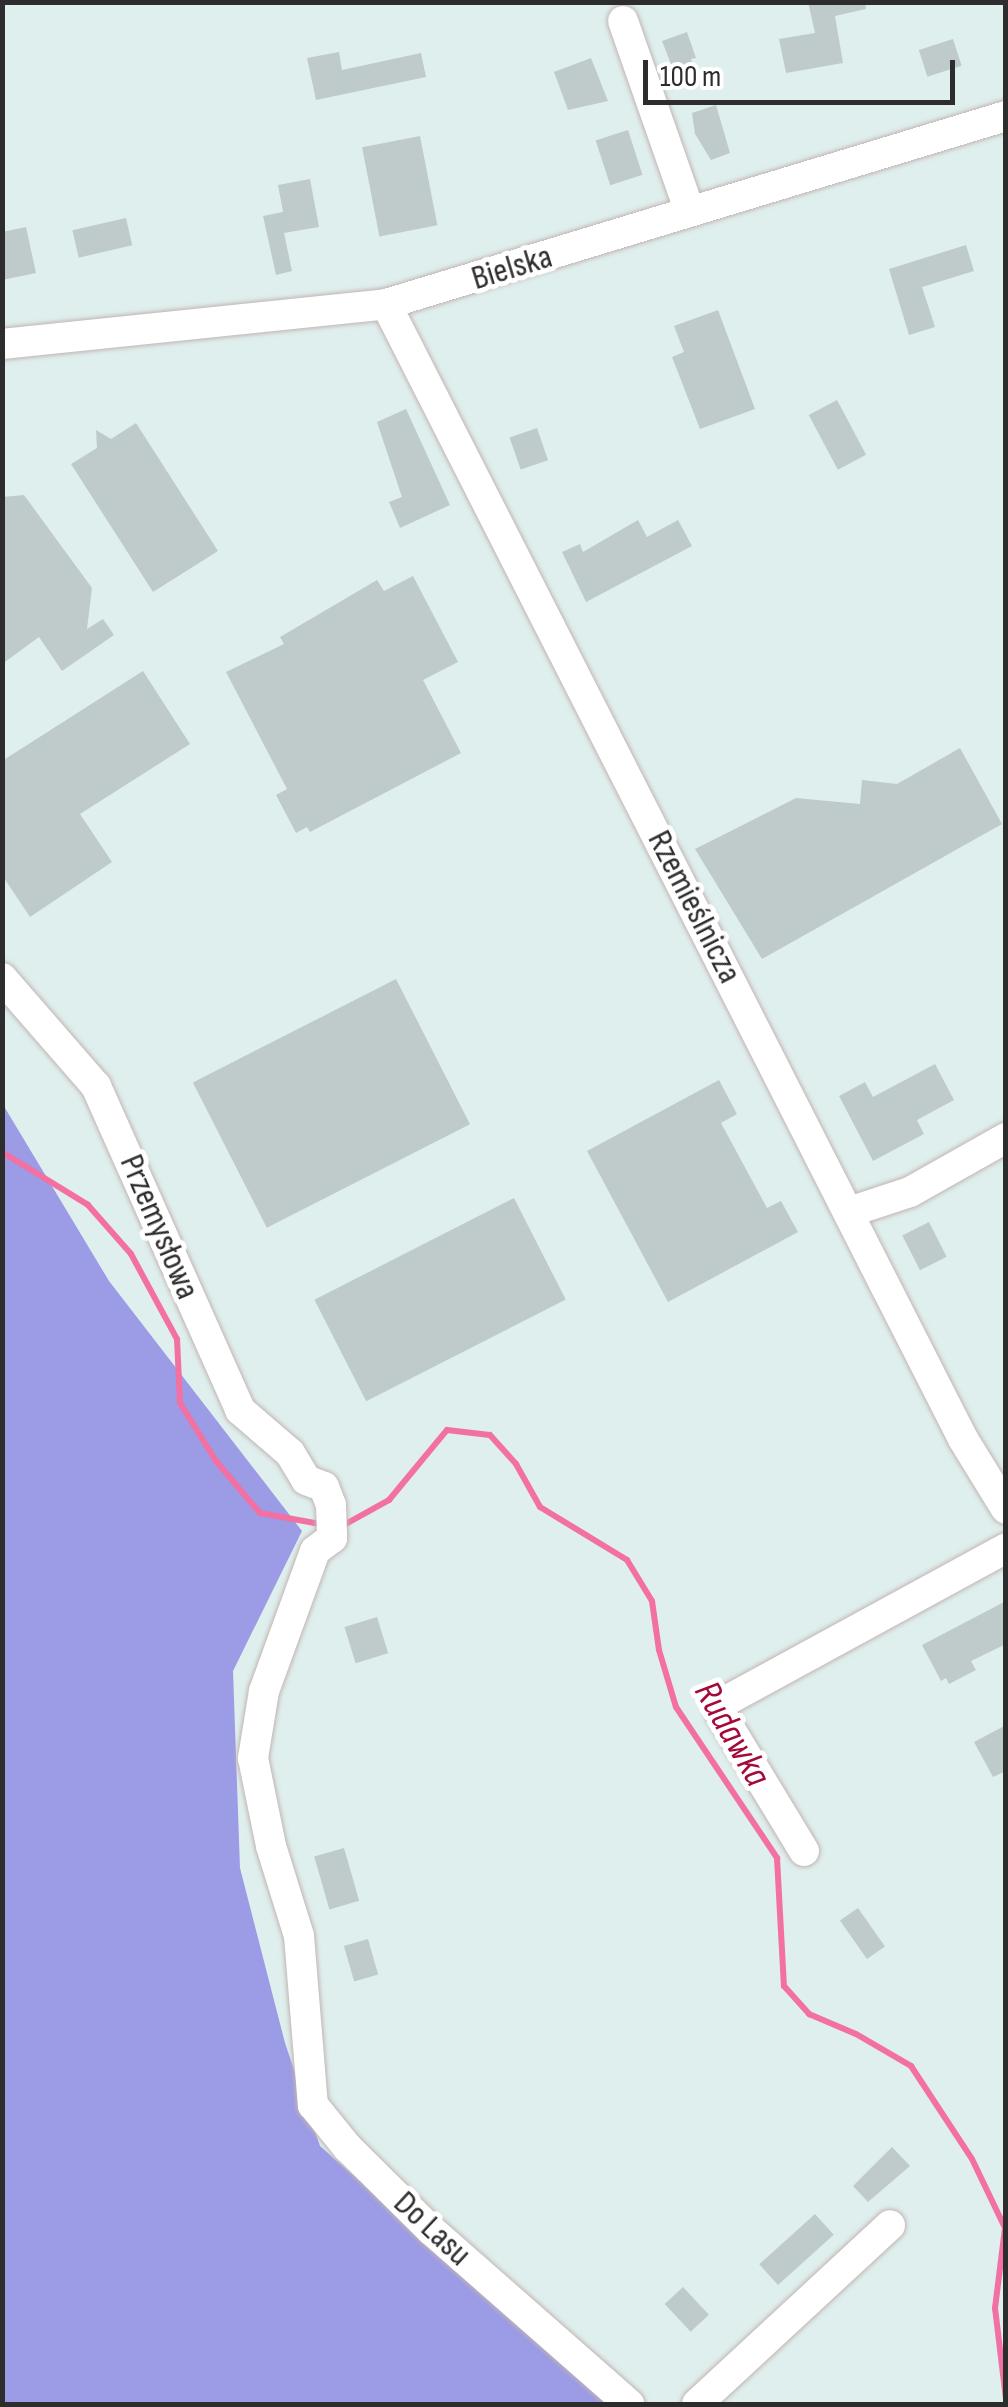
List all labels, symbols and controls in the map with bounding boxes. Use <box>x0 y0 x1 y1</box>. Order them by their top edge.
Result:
scale bar <box>648 40 960 102</box>
text: 100 m <box>660 59 721 95</box>
street label: Bielska <box>467 236 557 300</box>
street label: Rzemieślnicza <box>638 824 750 990</box>
street label: Przemysłowa <box>110 1148 208 1306</box>
water label: Rudawka <box>684 1673 780 1795</box>
street label: Do Lasu <box>384 2183 480 2275</box>

